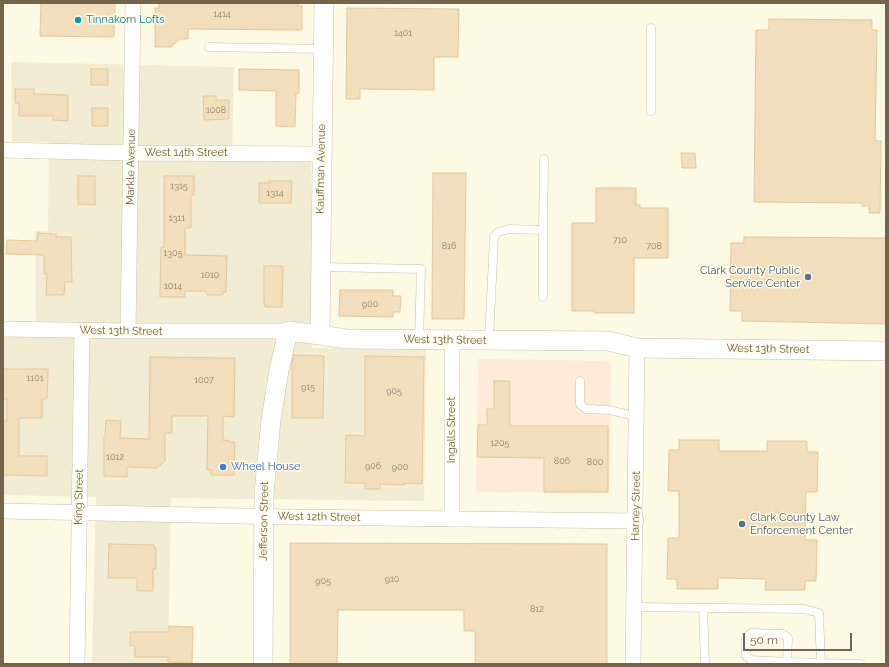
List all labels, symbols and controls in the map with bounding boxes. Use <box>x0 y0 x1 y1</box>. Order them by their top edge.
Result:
house number: 1414 <box>213 9 231 19</box>
place label: Tinnakorn Lofts <box>86 13 164 27</box>
marker: Tinnakorn Lofts <box>73 15 83 25</box>
house number: 1401 <box>394 28 412 38</box>
house number: 1008 <box>206 105 226 115</box>
street label: Kauffman Avenue <box>314 124 328 214</box>
street label: Markle Avenue <box>124 129 138 205</box>
street label: West 14th Street <box>144 146 228 160</box>
house number: 1315 <box>170 181 188 191</box>
house number: 1314 <box>266 188 284 198</box>
house number: 1311 <box>169 213 185 223</box>
house number: 710 <box>613 235 627 245</box>
house number: 816 <box>442 241 456 251</box>
house number: 708 <box>646 241 662 251</box>
house number: 1305 <box>163 248 183 258</box>
place label: Clark County Public Service Center <box>700 264 800 290</box>
house number: 1010 <box>201 270 219 280</box>
marker: Clark County Public Service Center <box>803 272 813 282</box>
house number: 1014 <box>164 281 182 291</box>
house number: 900 <box>362 299 378 309</box>
street label: West 13th Street <box>79 324 163 338</box>
street label: West 13th Street <box>403 333 487 347</box>
street label: West 13th Street <box>726 342 810 356</box>
house number: 1101 <box>26 373 44 383</box>
house number: 1007 <box>194 375 214 385</box>
house number: 915 <box>301 382 315 392</box>
house number: 905 <box>386 386 402 396</box>
street label: Ingalls Street <box>445 397 459 463</box>
house number: 1205 <box>491 438 509 448</box>
house number: 1012 <box>106 452 124 462</box>
house number: 806 <box>554 456 570 466</box>
house number: 800 <box>587 457 603 467</box>
place label: Wheel House <box>231 460 301 474</box>
house number: 906 <box>365 461 381 471</box>
marker: Wheel House <box>218 462 228 472</box>
house number: 900 <box>392 462 408 472</box>
street label: King Street <box>72 469 86 525</box>
street label: Harney Street <box>629 471 643 541</box>
street label: Jefferson Street <box>257 481 271 561</box>
street label: West 12th Street <box>277 510 361 524</box>
place label: Clark County Law Enforcement Center <box>750 511 853 537</box>
marker: Clark County Law Enforcement Center <box>737 519 747 529</box>
house number: 910 <box>385 574 399 584</box>
house number: 905 <box>315 576 331 586</box>
house number: 812 <box>530 604 544 614</box>
scale bar <box>745 625 854 651</box>
text: 50 m <box>750 633 778 647</box>

